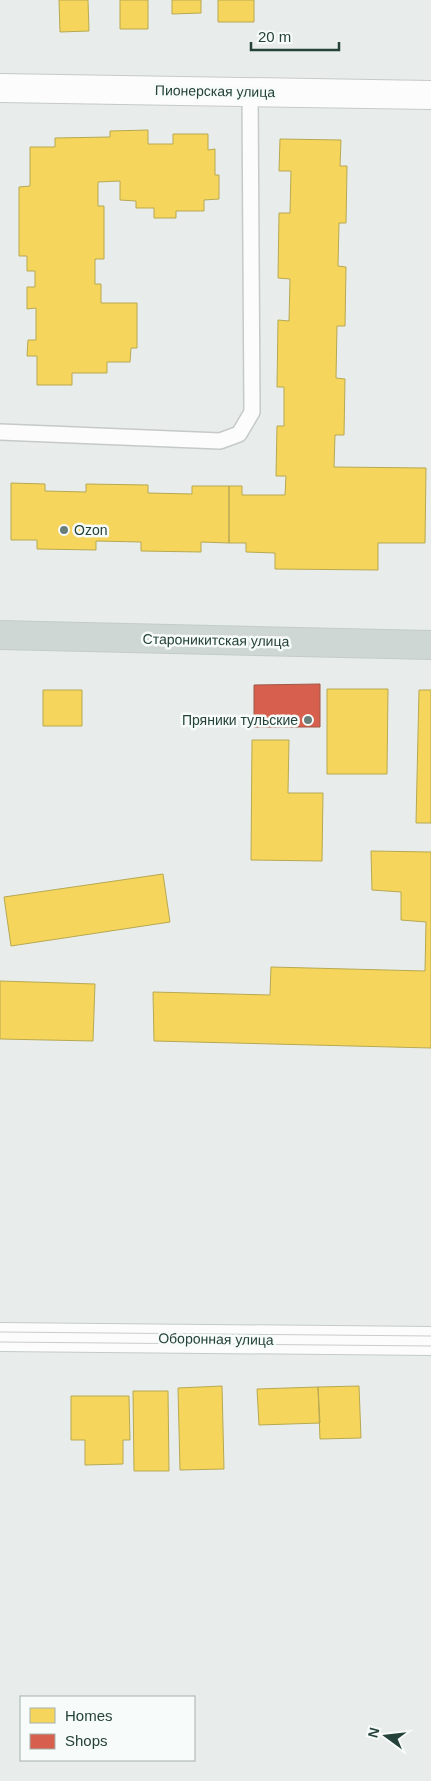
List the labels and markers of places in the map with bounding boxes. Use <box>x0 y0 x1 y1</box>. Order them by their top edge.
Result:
place label: Ozon <box>74 522 107 538</box>
marker: Ozon <box>58 524 70 536</box>
place label: Пряники тульские <box>182 712 298 728</box>
marker: Пряники тульские <box>302 714 314 726</box>

